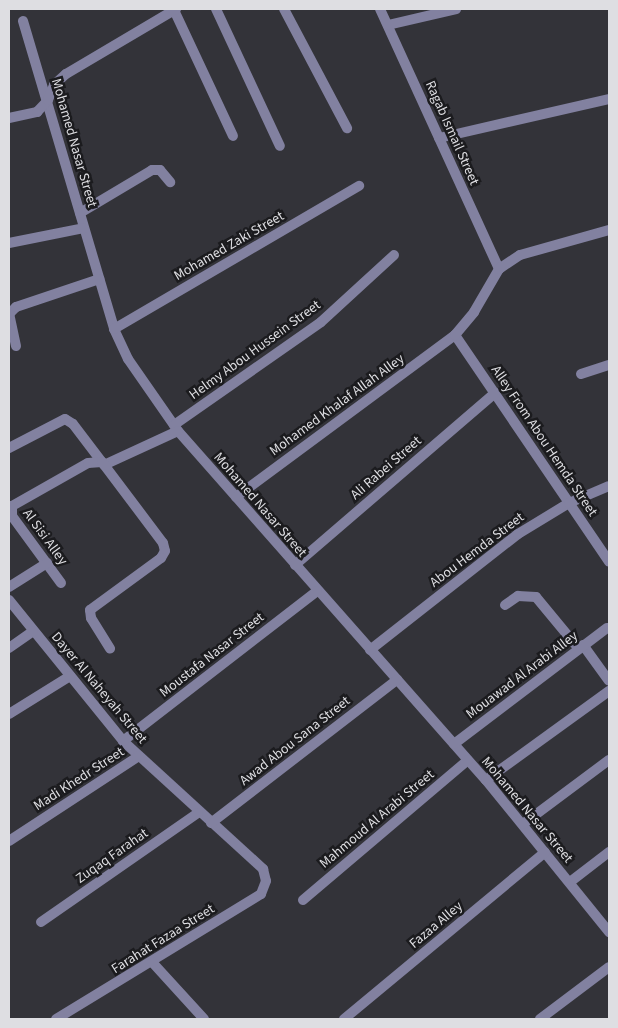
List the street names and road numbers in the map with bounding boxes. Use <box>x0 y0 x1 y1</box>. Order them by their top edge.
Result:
street label: Mohamed Nasar Street <box>48 77 100 209</box>
street label: Ragab Ismail Street <box>421 78 483 188</box>
street label: Mohamed Zaki Street <box>171 208 287 284</box>
street label: Helmy Abou Hussein Street <box>186 297 324 403</box>
street label: Mohamed Khalaf Allah Alley <box>266 350 408 460</box>
street label: Alley From Abou Hemda Street <box>487 362 601 520</box>
street label: Ali Rabei Street <box>347 433 425 503</box>
street label: Mohamed Nasar Street <box>210 449 310 561</box>
street label: Al Sisi Alley <box>19 506 71 568</box>
street label: Abou Hemda Street <box>427 509 527 591</box>
street label: Moustafa Nasar Street <box>156 609 268 701</box>
street label: Mouawad Al Arabi Alley <box>463 628 581 722</box>
street label: Dayer Al Naheyah Street <box>47 629 151 747</box>
street label: Awad Abou Sana Street <box>236 693 354 789</box>
street label: Madi Khedr Street <box>31 744 127 814</box>
street label: Mohamed Nasar Street <box>478 754 576 866</box>
street label: Mahmoud Al Arabi Street <box>316 766 438 872</box>
street label: Zuqaq Farahat <box>73 825 151 887</box>
street label: Fazaa Alley <box>406 898 466 952</box>
street label: Farahat Fazaa Street <box>108 901 218 977</box>

